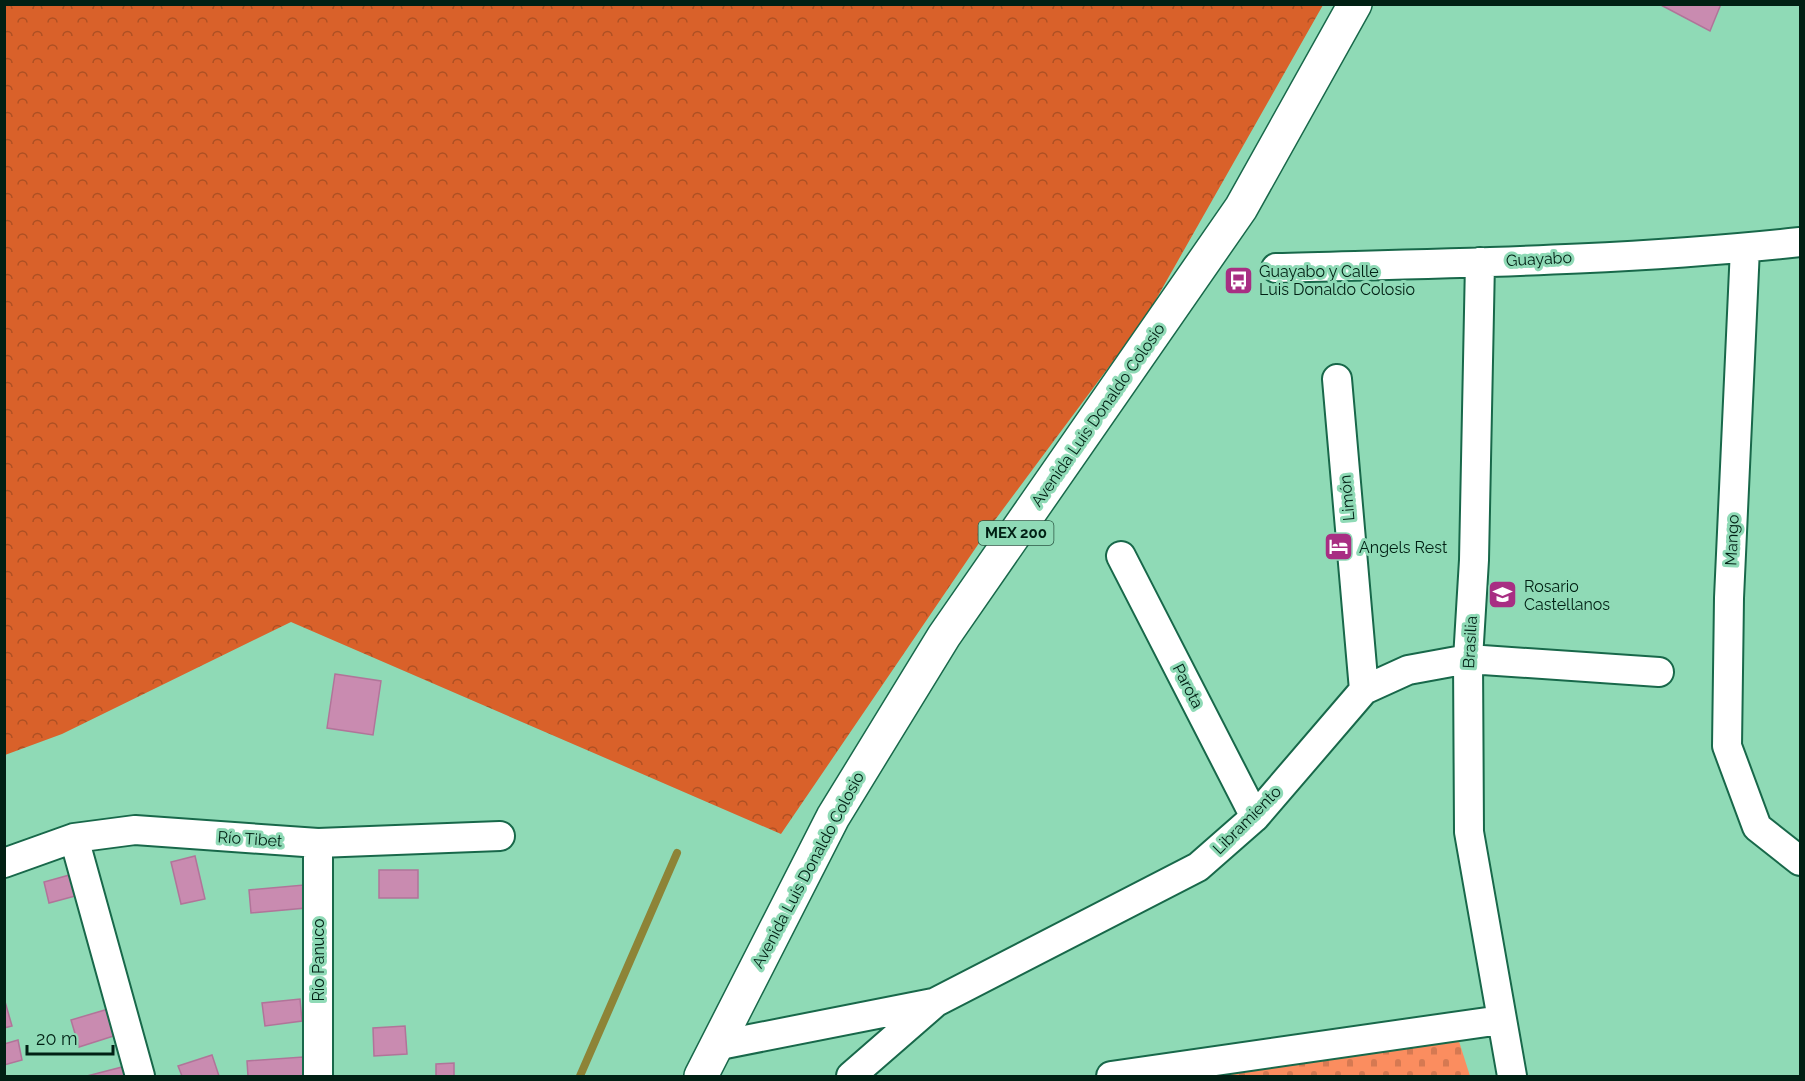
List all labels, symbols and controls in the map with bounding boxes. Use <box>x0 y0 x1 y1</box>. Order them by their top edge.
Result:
street label: Guayabo <box>1506 248 1572 270</box>
place label: Guayabo y Calle Luis Donaldo Colosio <box>1259 262 1415 299</box>
bus stop icon: Guayabo y Calle Luis Donaldo Colosio <box>1222 264 1254 296</box>
street label: Avenida Luis Donaldo Colosio <box>1027 320 1169 510</box>
street label: Limón <box>1336 474 1358 522</box>
street label: Mango <box>1721 514 1743 566</box>
road number: MEX 200 <box>978 521 1054 545</box>
hotel icon: Angels Rest <box>1322 531 1354 563</box>
place label: Angels Rest <box>1359 538 1448 557</box>
place label: Rosario Castellanos <box>1524 577 1610 614</box>
school or university icon: Rosario Castellanos <box>1487 579 1519 611</box>
street label: Brasilia <box>1459 615 1481 669</box>
street label: Parota <box>1169 661 1207 711</box>
street label: Avenida Luis Donaldo Colosio <box>748 769 868 971</box>
street label: Libramiento <box>1209 782 1285 858</box>
street label: Río Tibet <box>217 827 284 851</box>
street label: Río Panuco <box>309 918 328 1002</box>
scale bar <box>27 1018 112 1056</box>
text: 20 m <box>36 1028 78 1049</box>

